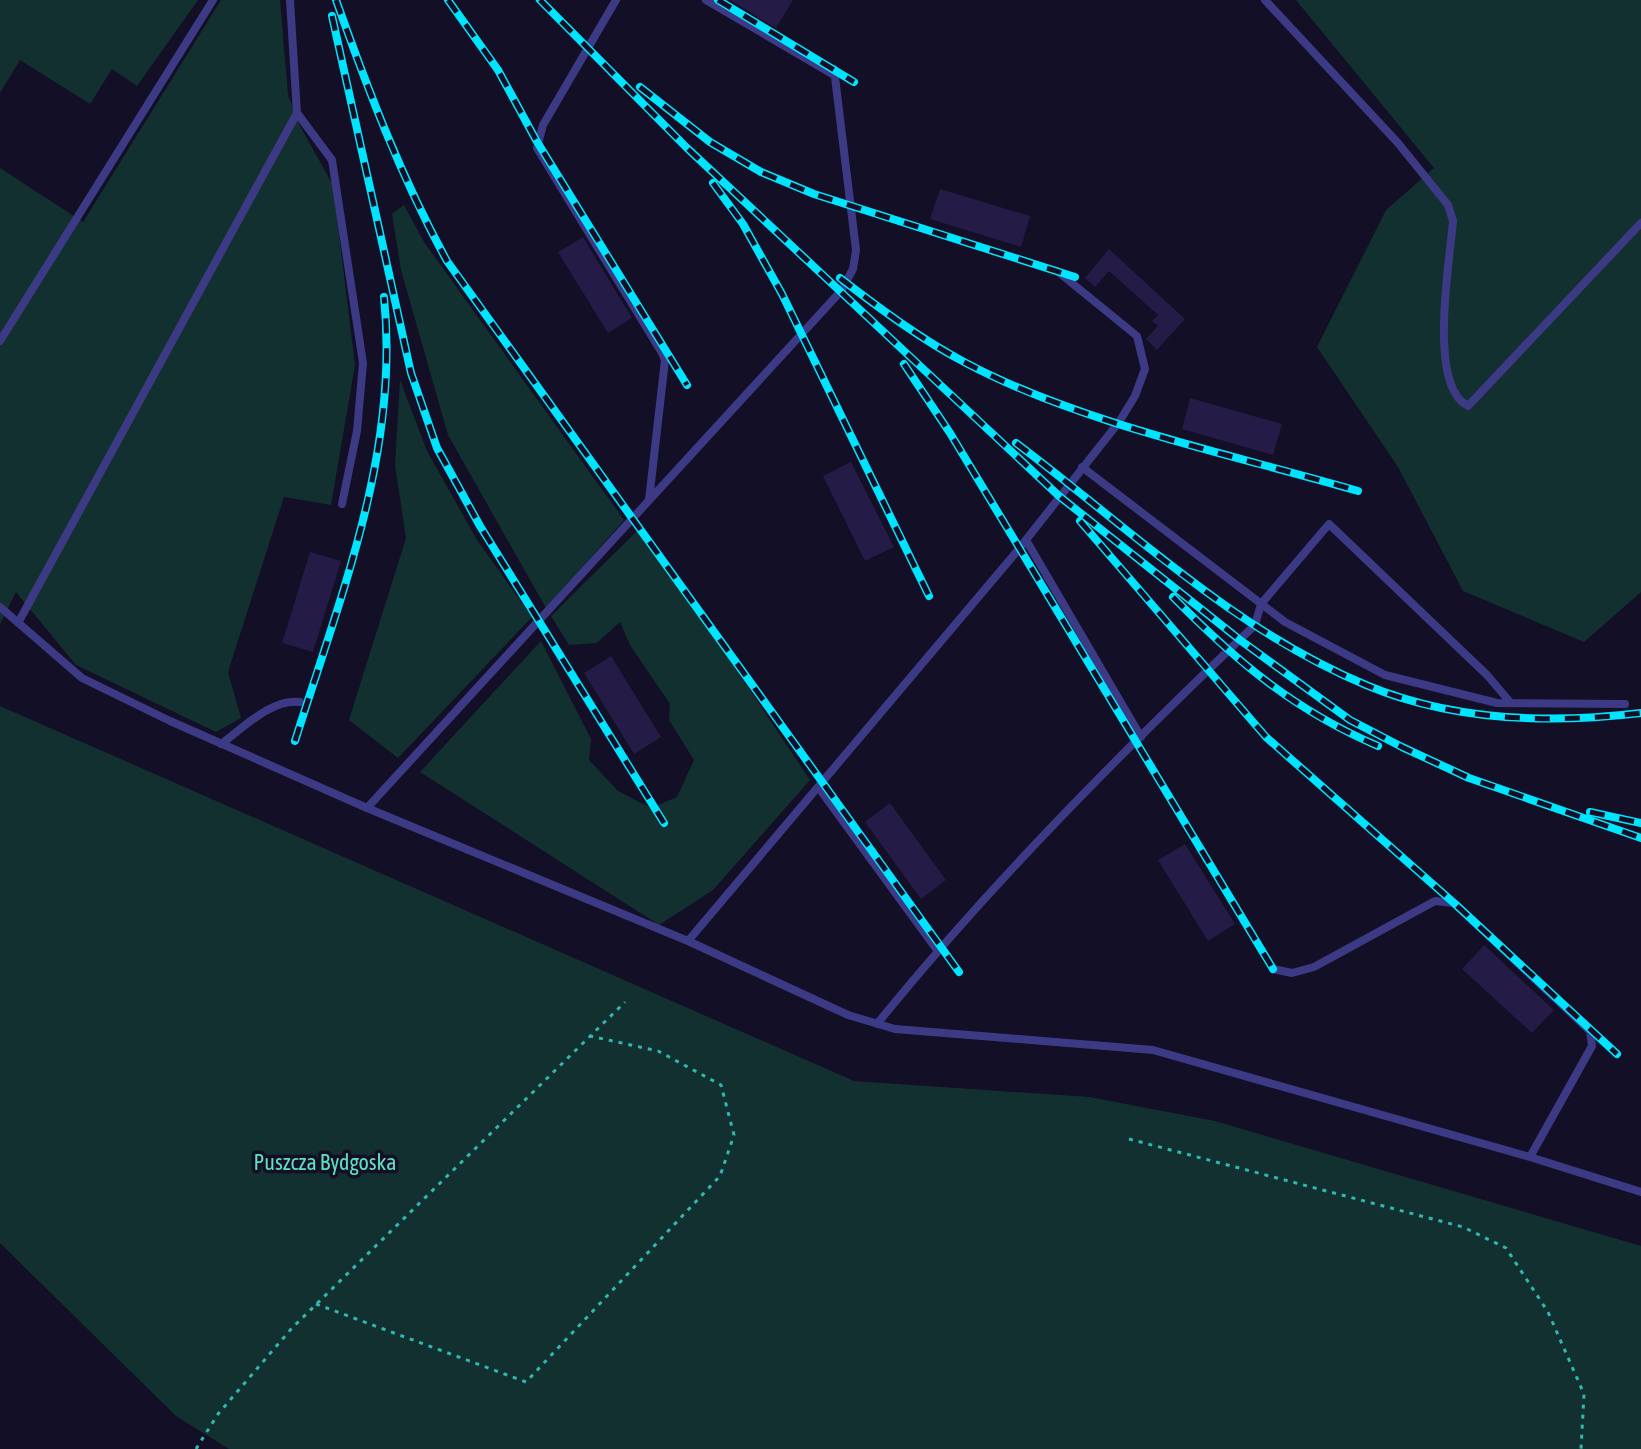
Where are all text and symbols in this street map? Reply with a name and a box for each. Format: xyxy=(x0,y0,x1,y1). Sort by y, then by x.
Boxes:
park label: Puszcza Bydgoska xyxy=(254,1149,396,1175)

